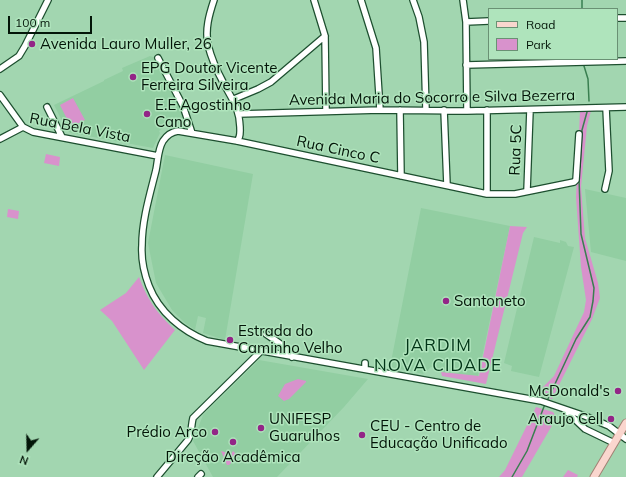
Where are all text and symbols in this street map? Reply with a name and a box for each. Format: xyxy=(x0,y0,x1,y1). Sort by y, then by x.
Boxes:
scale bar xyxy=(10,8,94,34)
legend xyxy=(488,8,618,60)
text: 100 m xyxy=(15,15,50,30)
text: Road xyxy=(526,17,555,32)
place label: Avenida Lauro Muller, 26 xyxy=(40,35,212,53)
text: Park xyxy=(526,37,551,52)
marker: Avenida Lauro Muller, 26 xyxy=(27,39,37,49)
place label: EPG Doutor Vicente Ferreira Silveira xyxy=(141,59,277,94)
marker: EPG Doutor Vicente Ferreira Silveira xyxy=(128,72,138,82)
street label: Avenida Maria do Socorro e Silva Bezerra xyxy=(289,87,575,109)
place label: E.E Agostinho Cano xyxy=(155,96,251,131)
street label: Rua Bela Vista xyxy=(28,109,132,147)
marker: E.E Agostinho Cano xyxy=(142,109,152,119)
street label: Rua 5C xyxy=(506,124,526,176)
street label: Rua Cinco C xyxy=(295,132,381,168)
place label: Santoneto xyxy=(454,292,526,310)
marker: Santoneto xyxy=(441,296,451,306)
place label: Estrada do Caminho Velho xyxy=(238,322,342,357)
marker: Estrada do Caminho Velho xyxy=(225,335,235,345)
district label: JARDIM NOVA CIDADE xyxy=(374,336,502,376)
place label: McDonald's xyxy=(529,382,610,400)
marker: McDonald's xyxy=(613,386,623,396)
place label: UNIFESP Guarulhos xyxy=(269,410,340,445)
place label: Araujo Cell xyxy=(528,410,603,428)
marker: Araujo Cell xyxy=(606,414,616,424)
place label: CEU - Centro de Educação Unificado xyxy=(370,417,508,452)
place label: Prédio Arco xyxy=(127,423,207,441)
marker: UNIFESP Guarulhos xyxy=(256,423,266,433)
marker: Prédio Arco xyxy=(210,427,220,437)
north arrow xyxy=(8,429,48,469)
marker: CEU - Centro de Educação Unificado xyxy=(357,430,367,440)
marker: Direção Acadêmica xyxy=(228,437,238,447)
place label: Direção Acadêmica xyxy=(166,448,300,466)
text: N xyxy=(18,452,30,468)

